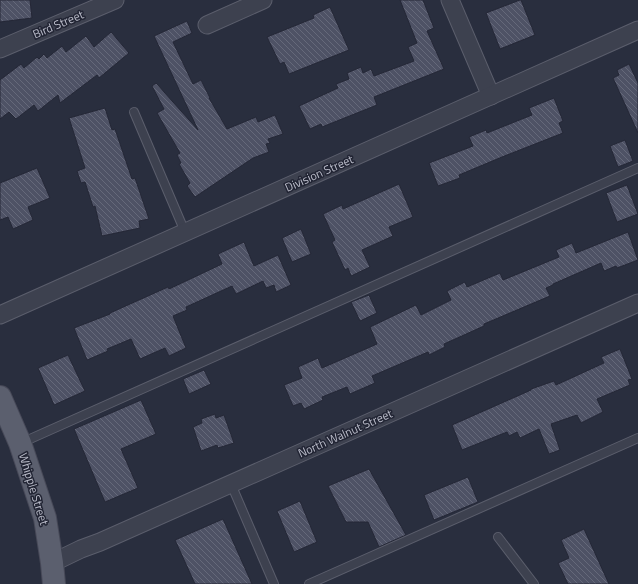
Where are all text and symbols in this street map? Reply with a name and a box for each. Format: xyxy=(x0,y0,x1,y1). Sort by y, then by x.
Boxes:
street label: Bird Street xyxy=(29,4,87,43)
street label: Division Street xyxy=(282,149,357,197)
street label: North Walnut Street xyxy=(295,403,396,462)
street label: Whipple Street xyxy=(14,450,54,528)

